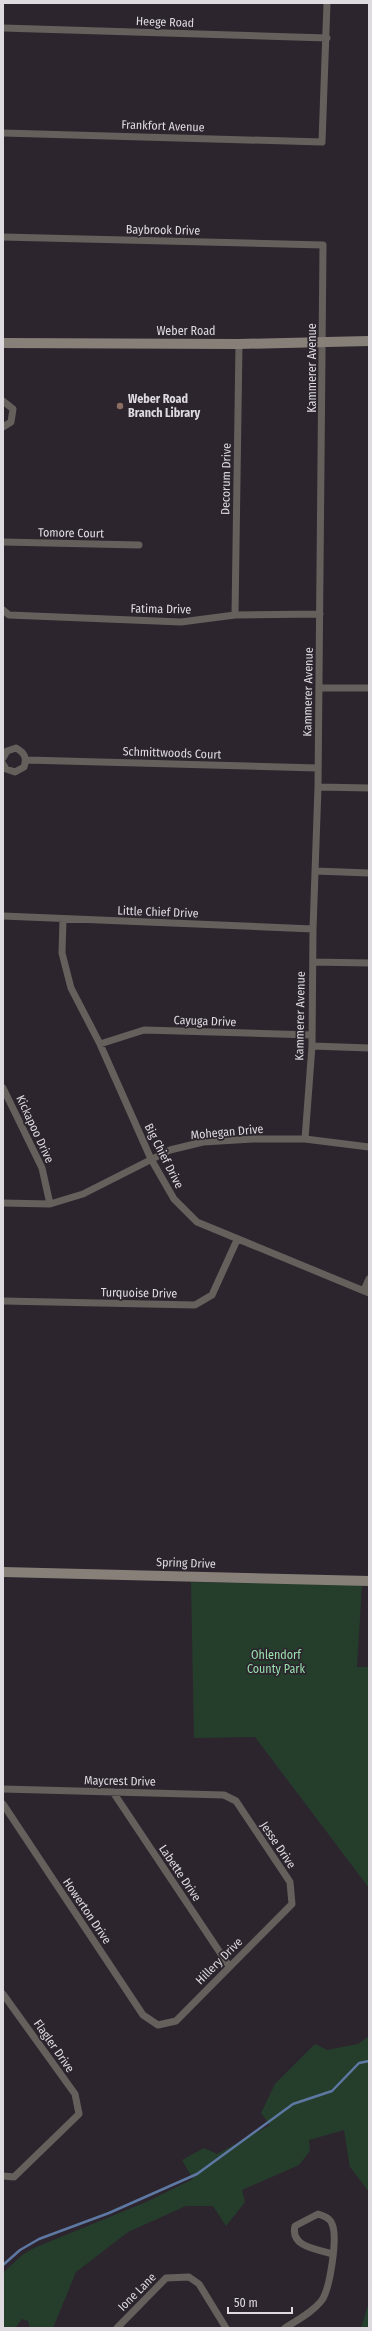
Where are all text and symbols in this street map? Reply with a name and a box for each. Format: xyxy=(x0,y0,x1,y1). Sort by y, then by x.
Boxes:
street label: Heege Road xyxy=(136,14,194,30)
street label: Frankfort Avenue xyxy=(121,118,205,134)
street label: Baybrook Drive xyxy=(126,222,200,238)
street label: Kammerer Avenue xyxy=(305,323,319,413)
street label: Weber Road xyxy=(157,324,216,338)
place label: Weber Road Branch Library xyxy=(128,392,201,420)
marker: Weber Road Branch Library xyxy=(115,401,125,411)
street label: Decorum Drive xyxy=(218,443,234,515)
street label: Tomore Court xyxy=(38,525,104,541)
street label: Fatima Drive xyxy=(131,601,192,617)
street label: Kammerer Avenue xyxy=(300,647,316,737)
street label: Schmittwoods Court xyxy=(122,744,222,762)
street label: Little Chief Drive xyxy=(117,904,199,920)
street label: Kammerer Avenue xyxy=(292,971,308,1061)
street label: Cayuga Drive xyxy=(173,1013,237,1029)
street label: Kickapoo Drive xyxy=(13,1093,57,1165)
street label: Big Chief Drive xyxy=(142,1121,186,1191)
street label: Mohegan Drive xyxy=(190,1122,264,1142)
street label: Turquoise Drive xyxy=(101,1285,177,1301)
street label: Spring Drive xyxy=(156,1555,216,1571)
park label: Ohlendorf County Park xyxy=(247,1648,305,1676)
street label: Maycrest Drive xyxy=(84,1773,156,1789)
street label: Jesse Drive xyxy=(257,1819,299,1871)
street label: Labette Drive xyxy=(156,1842,204,1904)
street label: Howerton Drive xyxy=(60,1876,114,1947)
street label: Hillery Drive xyxy=(193,1935,245,1987)
street label: Flagler Drive xyxy=(31,2017,77,2075)
street label: Ione Lane xyxy=(115,2270,159,2314)
scale bar xyxy=(228,2289,292,2315)
text: 50 m xyxy=(234,2296,258,2310)

